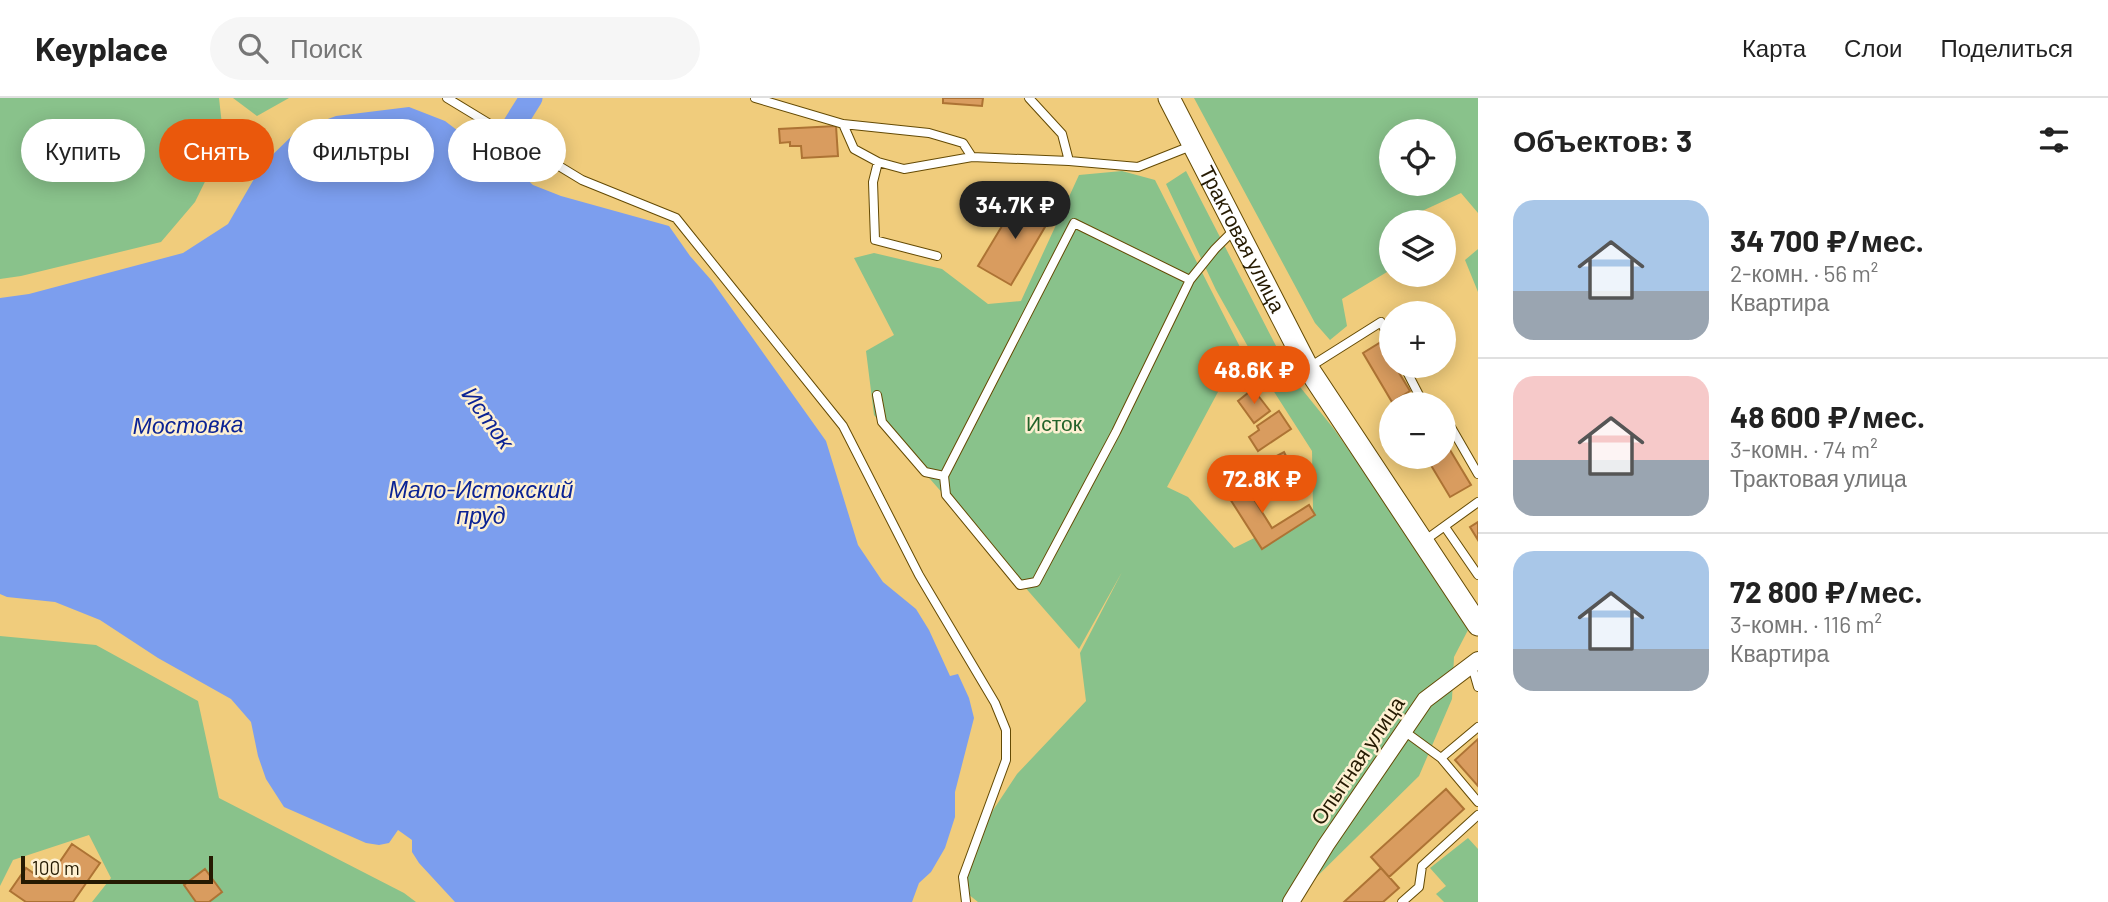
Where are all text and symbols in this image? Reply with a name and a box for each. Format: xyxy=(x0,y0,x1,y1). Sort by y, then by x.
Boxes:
search box xyxy=(210,17,700,80)
text: Keyplace xyxy=(35,28,168,68)
icon: search xyxy=(234,29,272,67)
text: Поиск xyxy=(290,32,362,63)
text: Карта xyxy=(1742,33,1806,62)
text: Слои xyxy=(1844,33,1902,62)
text: Поделиться xyxy=(1940,33,2073,62)
chip: Купить xyxy=(21,119,145,182)
chip: Снять xyxy=(159,119,274,182)
chip: Фильтры xyxy=(288,119,434,182)
chip: Новое xyxy=(448,119,566,182)
map controls xyxy=(1379,119,1456,469)
button: locate xyxy=(1379,119,1456,196)
icon: filters xyxy=(2035,121,2073,159)
text: Объектов: 3 xyxy=(1513,122,1692,158)
street label: Трактовая улица xyxy=(1195,161,1291,316)
pin: 34.7K ₽ xyxy=(950,181,1080,241)
text: 34.7K ₽ xyxy=(975,190,1055,218)
button: layers xyxy=(1379,210,1456,287)
text: 34 700 ₽/мес. xyxy=(1730,222,1924,258)
icon: home xyxy=(1569,228,1653,312)
text: 2-комн. · 56 m² xyxy=(1730,259,1878,287)
text: Квартира xyxy=(1730,288,1829,316)
button: + xyxy=(1379,301,1456,378)
pin: 48.6K ₽ xyxy=(1189,346,1319,406)
text: 48.6K ₽ xyxy=(1214,355,1294,383)
water label: Исток xyxy=(457,381,522,455)
button: − xyxy=(1379,392,1456,469)
text: 48 600 ₽/мес. xyxy=(1730,398,1925,434)
icon: home xyxy=(1569,404,1653,488)
water label: Мостовка xyxy=(132,409,244,439)
park label: Исток xyxy=(1026,410,1083,435)
text: 3-комн. · 74 m² xyxy=(1730,435,1878,463)
pin: 72.8K ₽ xyxy=(1197,456,1327,515)
text: 72.8K ₽ xyxy=(1223,464,1301,492)
text: Трактовая улица xyxy=(1730,464,1907,492)
water label: Мало-Истокский пруд xyxy=(389,475,574,529)
text: 72 800 ₽/мес. xyxy=(1730,573,1923,609)
icon: home xyxy=(1569,579,1653,663)
text: 3-комн. · 116 m² xyxy=(1730,610,1882,638)
text: Квартира xyxy=(1730,639,1829,667)
street label: Опытная улица xyxy=(1305,691,1409,829)
scale bar xyxy=(21,853,214,885)
text: 100 m xyxy=(32,856,80,879)

